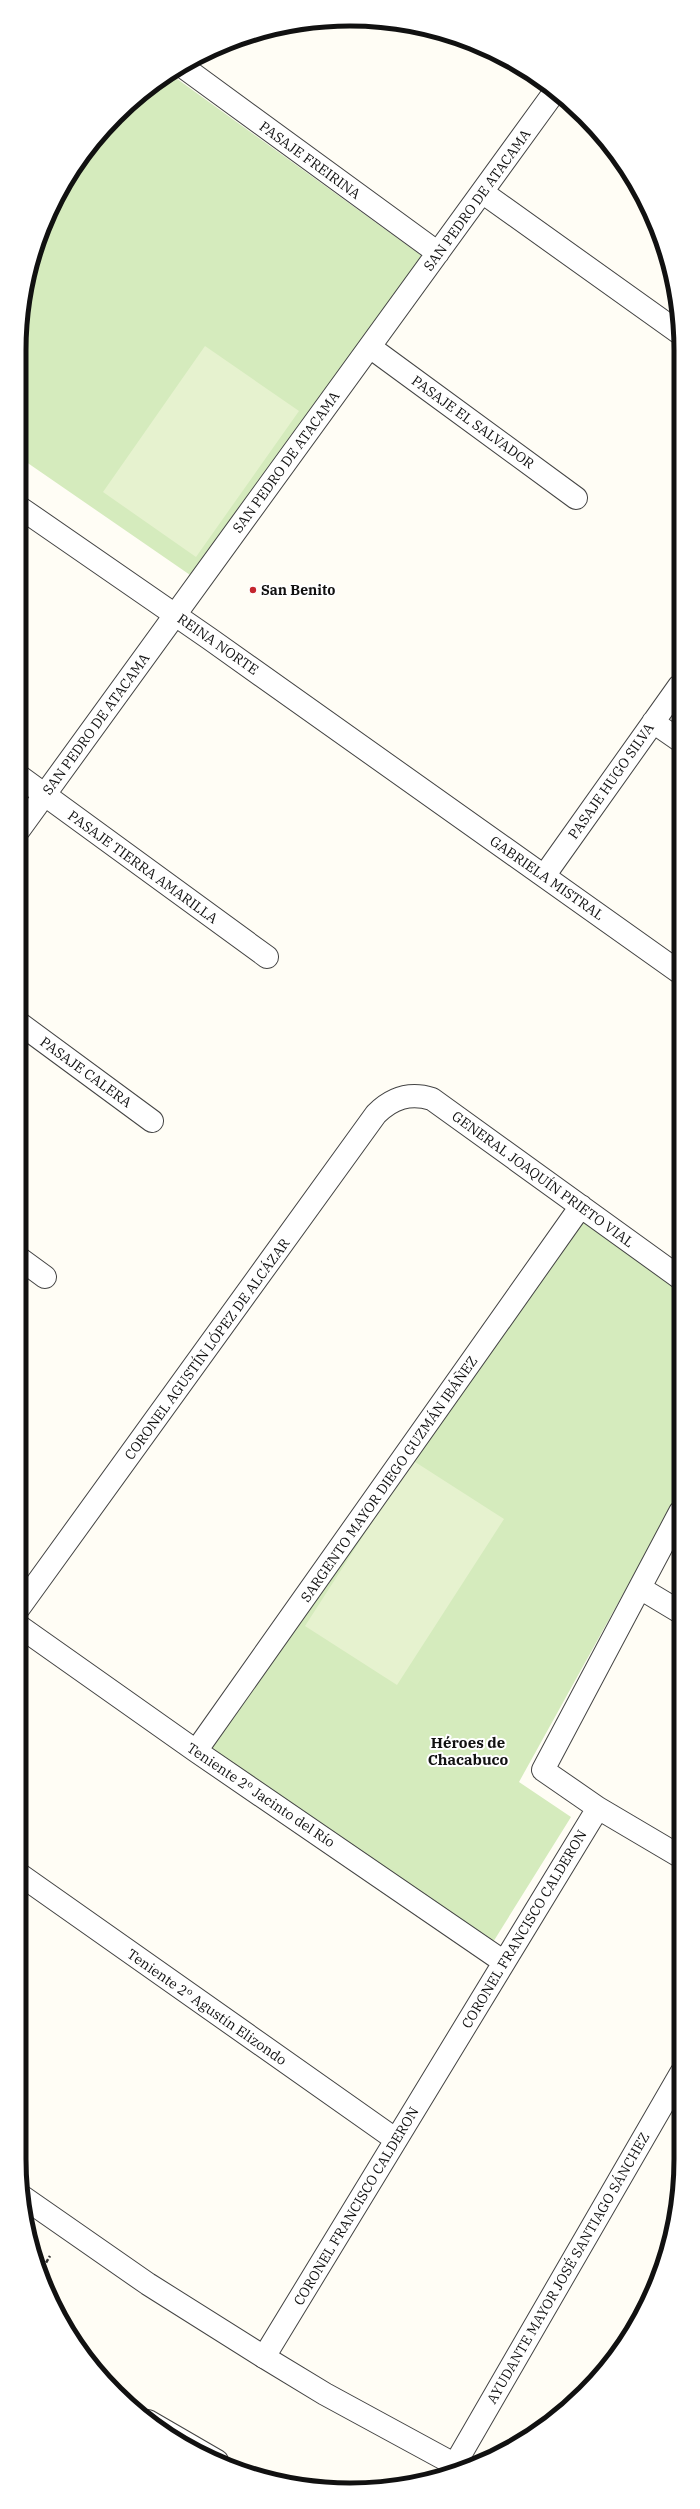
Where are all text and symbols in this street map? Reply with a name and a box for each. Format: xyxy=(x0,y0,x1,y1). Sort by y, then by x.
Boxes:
street label: PASAJE FREIRINA xyxy=(256,117,364,203)
street label: SAN PEDRO DE ATACAMA xyxy=(420,125,535,274)
street label: PASAJE EL SALVADOR xyxy=(408,371,538,473)
street label: SAN PEDRO DE ATACAMA xyxy=(229,387,344,536)
place label: San Benito xyxy=(261,581,335,599)
marker: San Benito xyxy=(248,585,258,595)
street label: REINA NORTE xyxy=(174,609,262,679)
street label: SAN PEDRO DE ATACAMA xyxy=(39,649,154,798)
street label: PASAJE HUGO SILVA xyxy=(564,719,658,843)
street label: PASAJE TIERRA AMARILLA xyxy=(64,807,222,928)
street label: GABRIELA MISTRAL xyxy=(486,832,608,924)
street label: PASAJE CALERA xyxy=(37,1033,136,1112)
street label: GENERAL JOAQUÍN PRIETO VIAL xyxy=(448,1106,638,1251)
street label: CORONEL AGUSTÍN LÓPEZ DE ALCÁZAR xyxy=(120,1234,294,1463)
street label: SARGENTO MAYOR DIEGO GUZMÁN IBÁÑEZ xyxy=(296,1352,481,1606)
district label: Héroes de Chacabuco xyxy=(428,1733,509,1769)
street label: Teniente 2º Jacinto del Río xyxy=(184,1739,339,1851)
street label: CORONEL FRANCISCO CALDERON xyxy=(457,1826,591,2032)
street label: Teniente 2º Agustín Elizondo xyxy=(124,1945,290,2069)
street label: CORONEL FRANCISCO CALDERON xyxy=(289,2103,423,2309)
street label: AYUDANTE MAYOR JOSÉ SANTIAGO SÁNCHEZ xyxy=(482,2128,653,2407)

